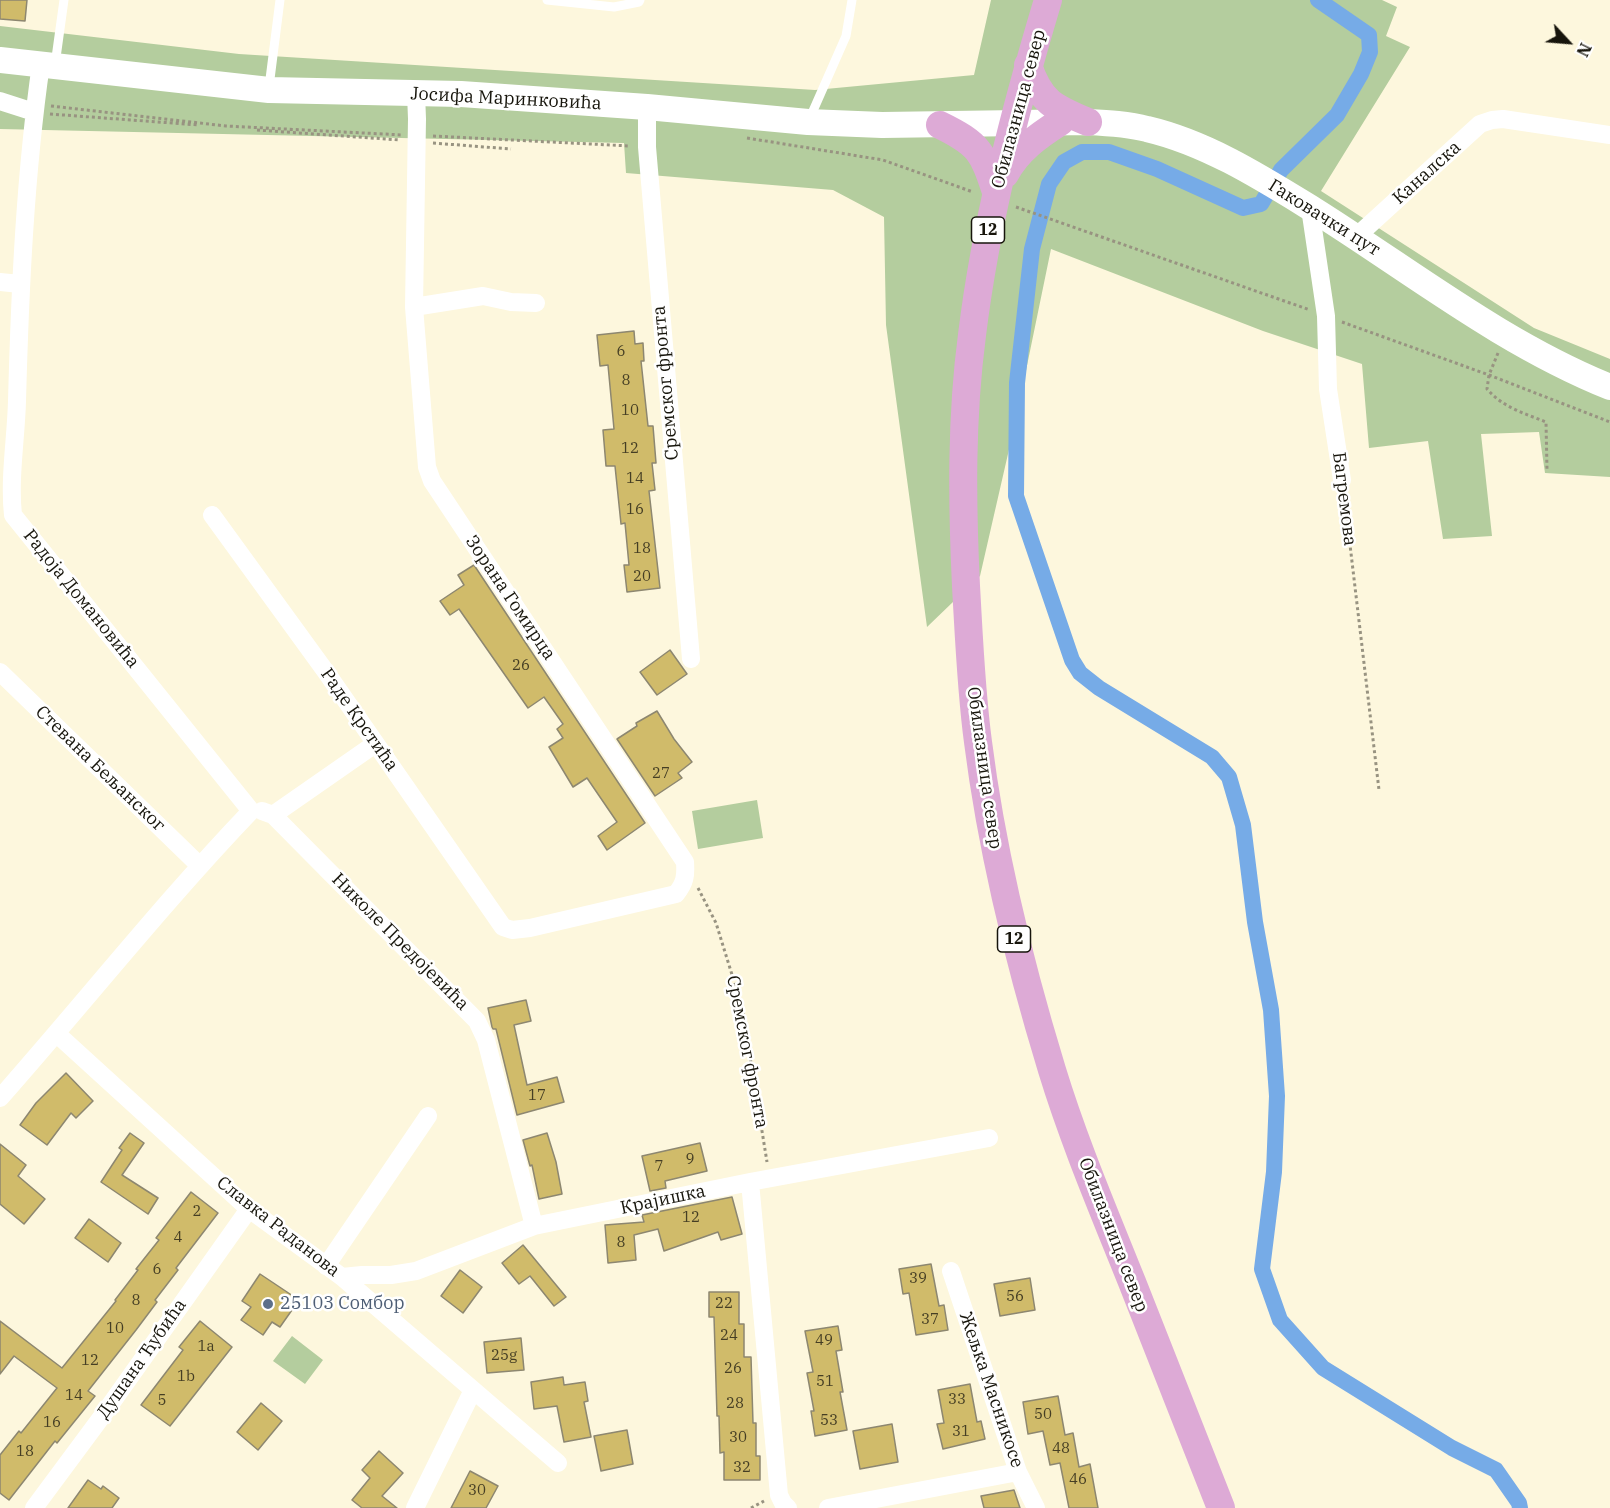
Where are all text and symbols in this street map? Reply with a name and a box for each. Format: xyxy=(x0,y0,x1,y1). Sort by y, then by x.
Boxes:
north arrow xyxy=(1538,12,1598,72)
street label: Обилазница север xyxy=(987,27,1051,191)
text: N xyxy=(1572,40,1596,60)
street label: Јосифа Маринковића xyxy=(410,83,602,115)
street label: Каналска xyxy=(1388,137,1466,209)
street label: Гаковачки пут xyxy=(1264,175,1384,261)
road number: 12 xyxy=(972,217,1004,243)
street label: Сремског фронта xyxy=(648,305,684,461)
house number: 6 xyxy=(617,343,625,361)
house number: 8 xyxy=(622,372,630,390)
house number: 10 xyxy=(621,402,639,420)
house number: 12 xyxy=(621,440,639,458)
street label: Багремова xyxy=(1328,451,1360,547)
house number: 14 xyxy=(626,470,644,488)
house number: 16 xyxy=(626,501,644,519)
street label: Радоја Домановића xyxy=(18,525,144,673)
street label: Зорана Гомирца xyxy=(460,532,560,664)
house number: 18 xyxy=(633,540,651,558)
house number: 20 xyxy=(633,568,651,586)
house number: 26 xyxy=(512,657,530,675)
street label: Раде Крстића xyxy=(316,664,402,776)
street label: Обилазница север xyxy=(962,685,1006,851)
street label: Стевана Бељанског xyxy=(31,702,169,836)
house number: 27 xyxy=(652,765,670,783)
street label: Николе Предојевића xyxy=(327,869,473,1015)
road number: 12 xyxy=(998,926,1030,952)
street label: Сремског фронта xyxy=(722,974,772,1130)
house number: 17 xyxy=(528,1087,546,1105)
house number: 9 xyxy=(686,1151,694,1169)
street label: Обилазница север xyxy=(1074,1155,1152,1315)
house number: 7 xyxy=(655,1158,663,1176)
street label: Славка Раданова xyxy=(212,1172,344,1282)
street label: Крајишка xyxy=(618,1180,708,1220)
house number: 2 xyxy=(193,1203,201,1221)
house number: 12 xyxy=(682,1209,700,1227)
house number: 4 xyxy=(174,1229,182,1247)
house number: 8 xyxy=(617,1234,625,1252)
house number: 6 xyxy=(153,1261,161,1279)
house number: 39 xyxy=(909,1270,927,1288)
house number: 56 xyxy=(1006,1288,1024,1306)
house number: 8 xyxy=(132,1292,140,1310)
place label: 25103 Сомбор xyxy=(280,1293,405,1315)
street label: Душана Ћубића xyxy=(93,1295,191,1423)
house number: 22 xyxy=(715,1295,733,1313)
marker: 25103 Сомбор xyxy=(261,1297,275,1311)
street label: Жељка Масникосе xyxy=(954,1309,1028,1471)
house number: 37 xyxy=(921,1311,939,1329)
house number: 10 xyxy=(106,1320,124,1338)
house number: 24 xyxy=(720,1327,738,1345)
house number: 49 xyxy=(815,1332,833,1350)
house number: 1a xyxy=(197,1338,215,1356)
house number: 25g xyxy=(491,1347,517,1365)
house number: 12 xyxy=(81,1352,99,1370)
house number: 26 xyxy=(724,1360,742,1378)
house number: 1b xyxy=(177,1368,195,1386)
house number: 51 xyxy=(816,1373,834,1391)
house number: 14 xyxy=(65,1387,83,1405)
house number: 33 xyxy=(948,1391,966,1409)
house number: 5 xyxy=(158,1392,166,1410)
house number: 28 xyxy=(726,1395,744,1413)
house number: 50 xyxy=(1034,1406,1052,1424)
house number: 53 xyxy=(820,1412,838,1430)
house number: 16 xyxy=(43,1414,61,1432)
house number: 31 xyxy=(952,1423,970,1441)
house number: 30 xyxy=(729,1429,747,1447)
house number: 48 xyxy=(1052,1440,1070,1458)
house number: 18 xyxy=(16,1443,34,1461)
house number: 32 xyxy=(733,1459,751,1477)
house number: 46 xyxy=(1069,1471,1087,1489)
house number: 30 xyxy=(468,1482,486,1500)

